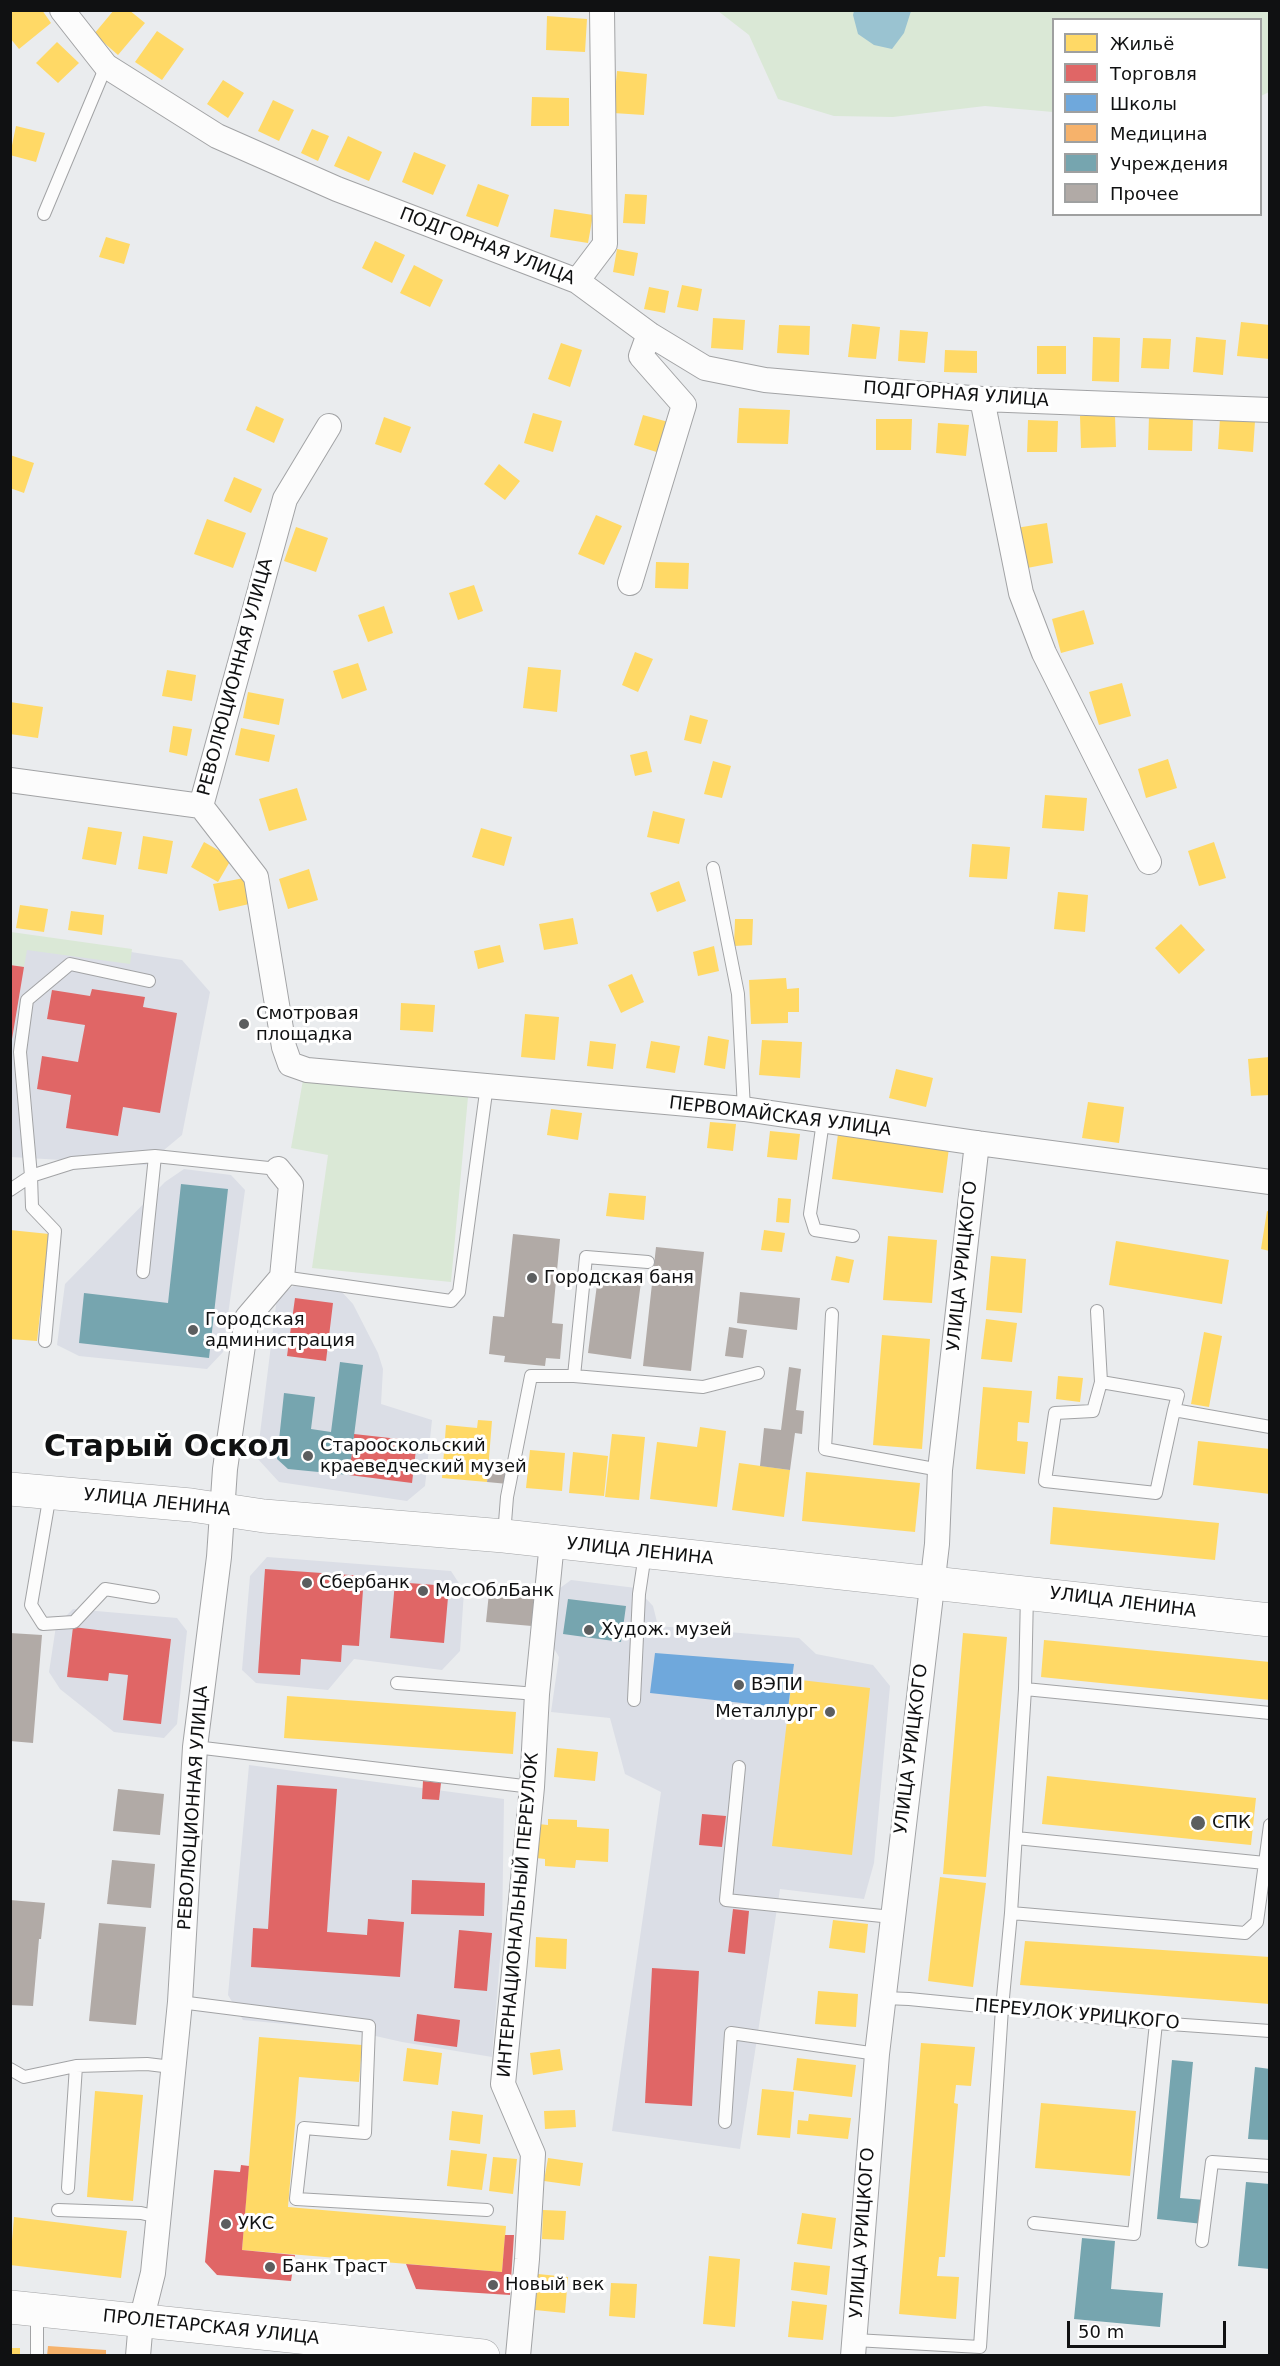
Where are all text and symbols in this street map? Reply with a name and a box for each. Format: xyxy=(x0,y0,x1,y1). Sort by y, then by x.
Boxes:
legend xyxy=(1052,18,1262,216)
text: Жильё xyxy=(1110,33,1174,54)
text: Торговля xyxy=(1110,63,1197,84)
text: Школы xyxy=(1110,93,1177,114)
text: Медицина xyxy=(1110,123,1208,144)
text: Учреждения xyxy=(1110,153,1228,174)
text: Прочее xyxy=(1110,183,1179,204)
street label: ПОДГОРНАЯ УЛИЦА xyxy=(396,204,578,290)
street label: ПОДГОРНАЯ УЛИЦА xyxy=(862,378,1050,412)
street label: РЕВОЛЮЦИОННАЯ УЛИЦА xyxy=(194,556,278,798)
place label: Смотровая площадка xyxy=(256,1003,359,1046)
marker: Смотровая площадка xyxy=(237,1017,251,1031)
street label: ПЕРВОМАЙСКАЯ УЛИЦА xyxy=(668,1093,892,1141)
street label: УЛИЦА УРИЦКОГО xyxy=(943,1180,983,1352)
place label: Городская баня xyxy=(544,1267,694,1289)
marker: Городская баня xyxy=(525,1271,539,1285)
place label: Городская администрация xyxy=(205,1309,355,1352)
marker: Городская администрация xyxy=(186,1323,200,1337)
district label: Старый Оскол xyxy=(44,1430,290,1466)
place label: Старооскольский краеведческий музей xyxy=(320,1435,527,1478)
marker: Старооскольский краеведческий музей xyxy=(301,1449,315,1463)
street label: УЛИЦА ЛЕНИНА xyxy=(82,1485,232,1521)
street label: УЛИЦА ЛЕНИНА xyxy=(565,1534,715,1570)
place label: Сбербанк xyxy=(319,1572,410,1594)
marker: Сбербанк xyxy=(300,1576,314,1590)
place label: МосОблБанк xyxy=(435,1580,554,1602)
street label: УЛИЦА ЛЕНИНА xyxy=(1048,1583,1198,1623)
marker: МосОблБанк xyxy=(416,1584,430,1598)
place label: Худож. музей xyxy=(601,1619,732,1641)
marker: Худож. музей xyxy=(582,1623,596,1637)
street label: УЛИЦА УРИЦКОГО xyxy=(891,1663,933,1835)
place label: ВЭПИ xyxy=(751,1674,803,1696)
marker: ВЭПИ xyxy=(732,1678,746,1692)
street label: РЕВОЛЮЦИОННАЯ УЛИЦА xyxy=(175,1685,213,1931)
place label: Металлург xyxy=(715,1701,818,1723)
marker: Металлург xyxy=(823,1705,837,1719)
street label: ИНТЕРНАЦИОНАЛЬНЫЙ ПЕРЕУЛОК xyxy=(494,1751,544,2079)
place label: СПК xyxy=(1212,1812,1251,1834)
marker: СПК xyxy=(1189,1814,1207,1832)
street label: ПЕРЕУЛОК УРИЦКОГО xyxy=(974,1995,1180,2035)
street label: УЛИЦА УРИЦКОГО xyxy=(846,2147,880,2319)
place label: УКС xyxy=(238,2213,274,2235)
marker: УКС xyxy=(219,2217,233,2231)
place label: Банк Траст xyxy=(282,2256,388,2278)
marker: Банк Траст xyxy=(263,2260,277,2274)
place label: Новый век xyxy=(505,2274,604,2296)
marker: Новый век xyxy=(486,2278,500,2292)
street label: ПРОЛЕТАРСКАЯ УЛИЦА xyxy=(102,2306,320,2350)
scale bar xyxy=(1070,2309,1229,2347)
text: 50 m xyxy=(1078,2321,1124,2342)

